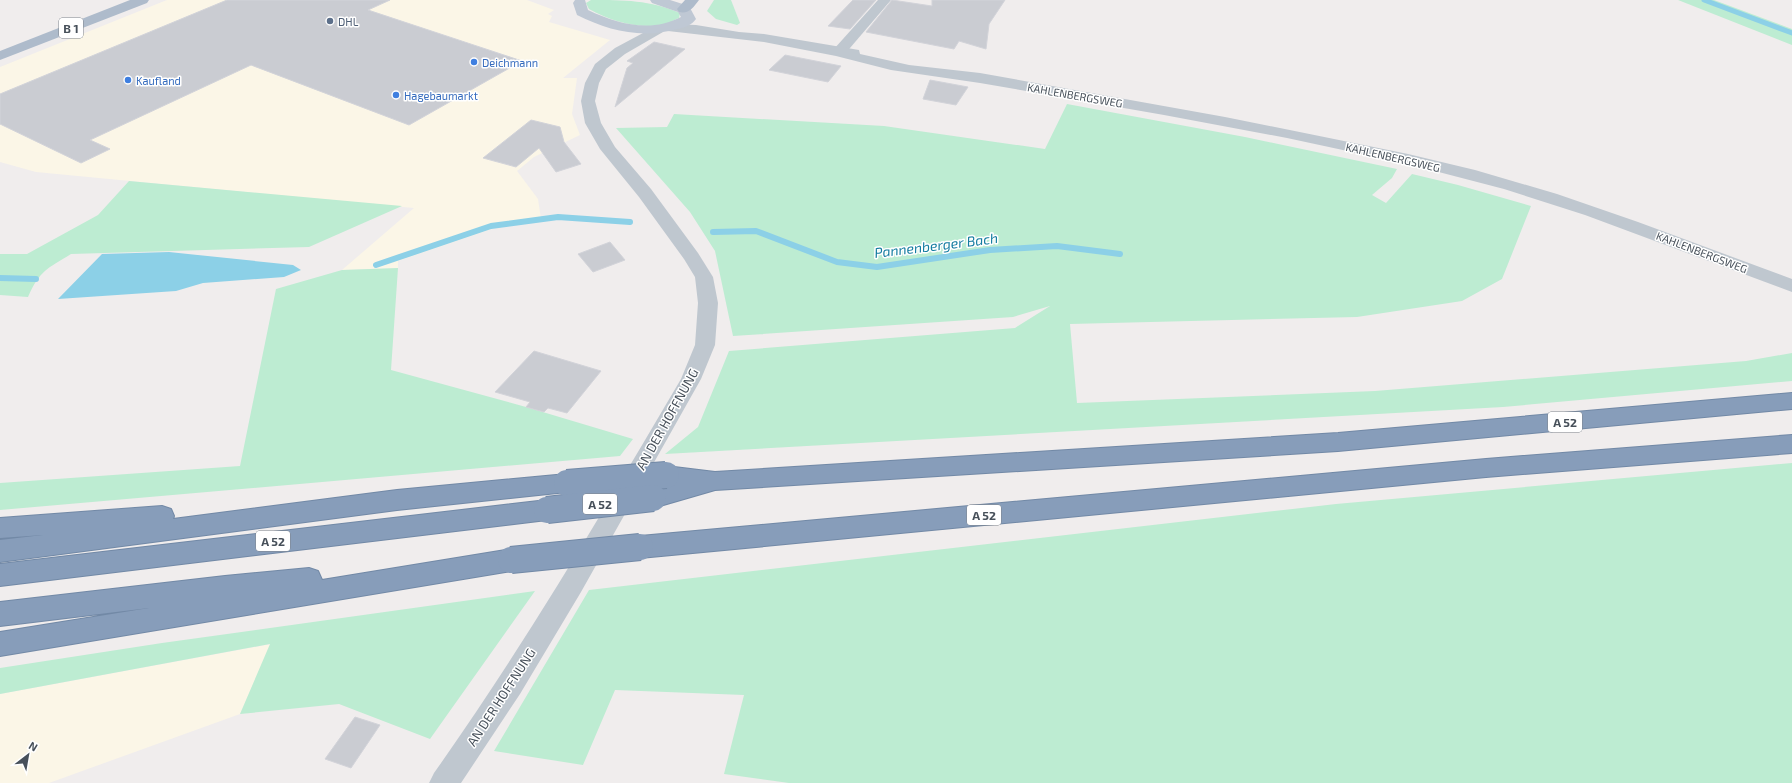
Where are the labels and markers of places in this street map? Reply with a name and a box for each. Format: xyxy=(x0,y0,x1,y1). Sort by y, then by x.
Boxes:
place label: DHL xyxy=(338,15,359,28)
marker: DHL xyxy=(325,16,335,26)
place label: Deichmann xyxy=(482,56,538,69)
marker: Deichmann xyxy=(469,57,479,67)
place label: Kaufland xyxy=(136,74,181,87)
marker: Kaufland xyxy=(123,75,133,85)
place label: Hagebaumarkt xyxy=(404,89,478,102)
marker: Hagebaumarkt xyxy=(391,90,401,100)

